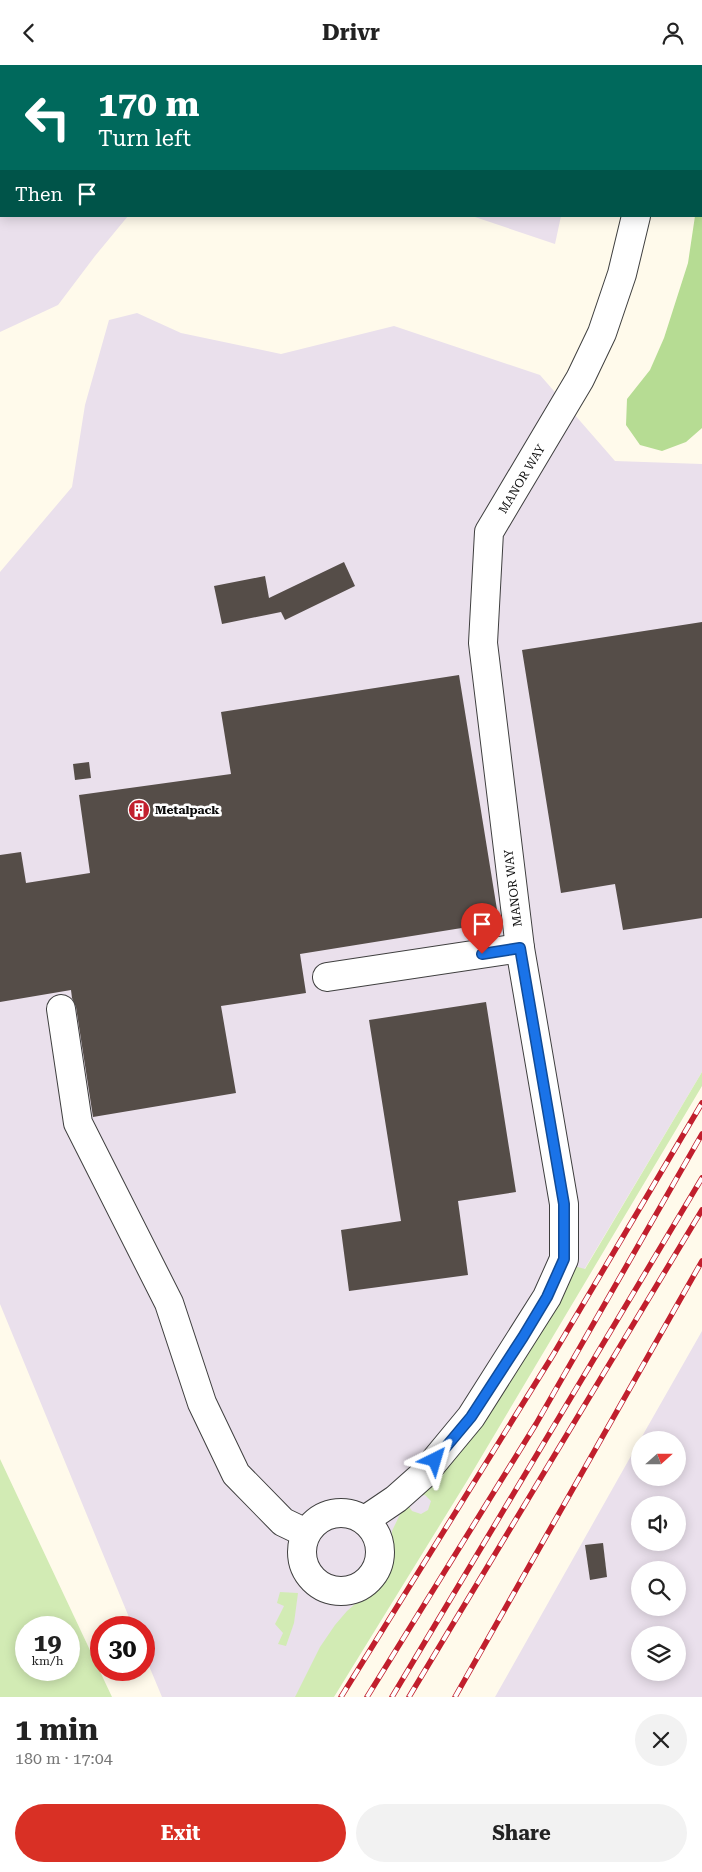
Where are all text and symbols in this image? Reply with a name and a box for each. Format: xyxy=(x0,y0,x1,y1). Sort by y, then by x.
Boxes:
icon: back xyxy=(15,19,43,47)
icon: person xyxy=(659,19,687,47)
text: Drivr xyxy=(322,20,380,45)
text: 170 m xyxy=(98,84,199,125)
icon: left xyxy=(15,85,80,150)
text: Turn left xyxy=(98,126,191,151)
icon: arrive xyxy=(73,180,101,208)
text: Then xyxy=(15,183,63,206)
street label: MANOR WAY xyxy=(496,441,548,516)
building icon: Metalpack xyxy=(127,798,151,822)
place label: Metalpack xyxy=(155,803,220,817)
street label: MANOR WAY xyxy=(501,848,525,928)
pin xyxy=(461,903,503,954)
icon: arrive xyxy=(468,910,496,938)
north arrow xyxy=(631,1431,686,1486)
map controls xyxy=(631,1431,686,1681)
position arrow xyxy=(408,1433,460,1485)
button: sound xyxy=(631,1496,686,1551)
button: search xyxy=(631,1561,686,1616)
speed limit sign: 30 xyxy=(90,1616,155,1681)
button: layers xyxy=(631,1626,686,1681)
text: 19 xyxy=(33,1628,62,1657)
text: km/h xyxy=(31,1654,64,1668)
text: 1 min xyxy=(15,1712,98,1747)
button: close xyxy=(635,1714,687,1766)
text: 180 m · 17:04 xyxy=(15,1749,113,1768)
button: Exit xyxy=(15,1804,346,1862)
button: Share xyxy=(356,1804,687,1862)

